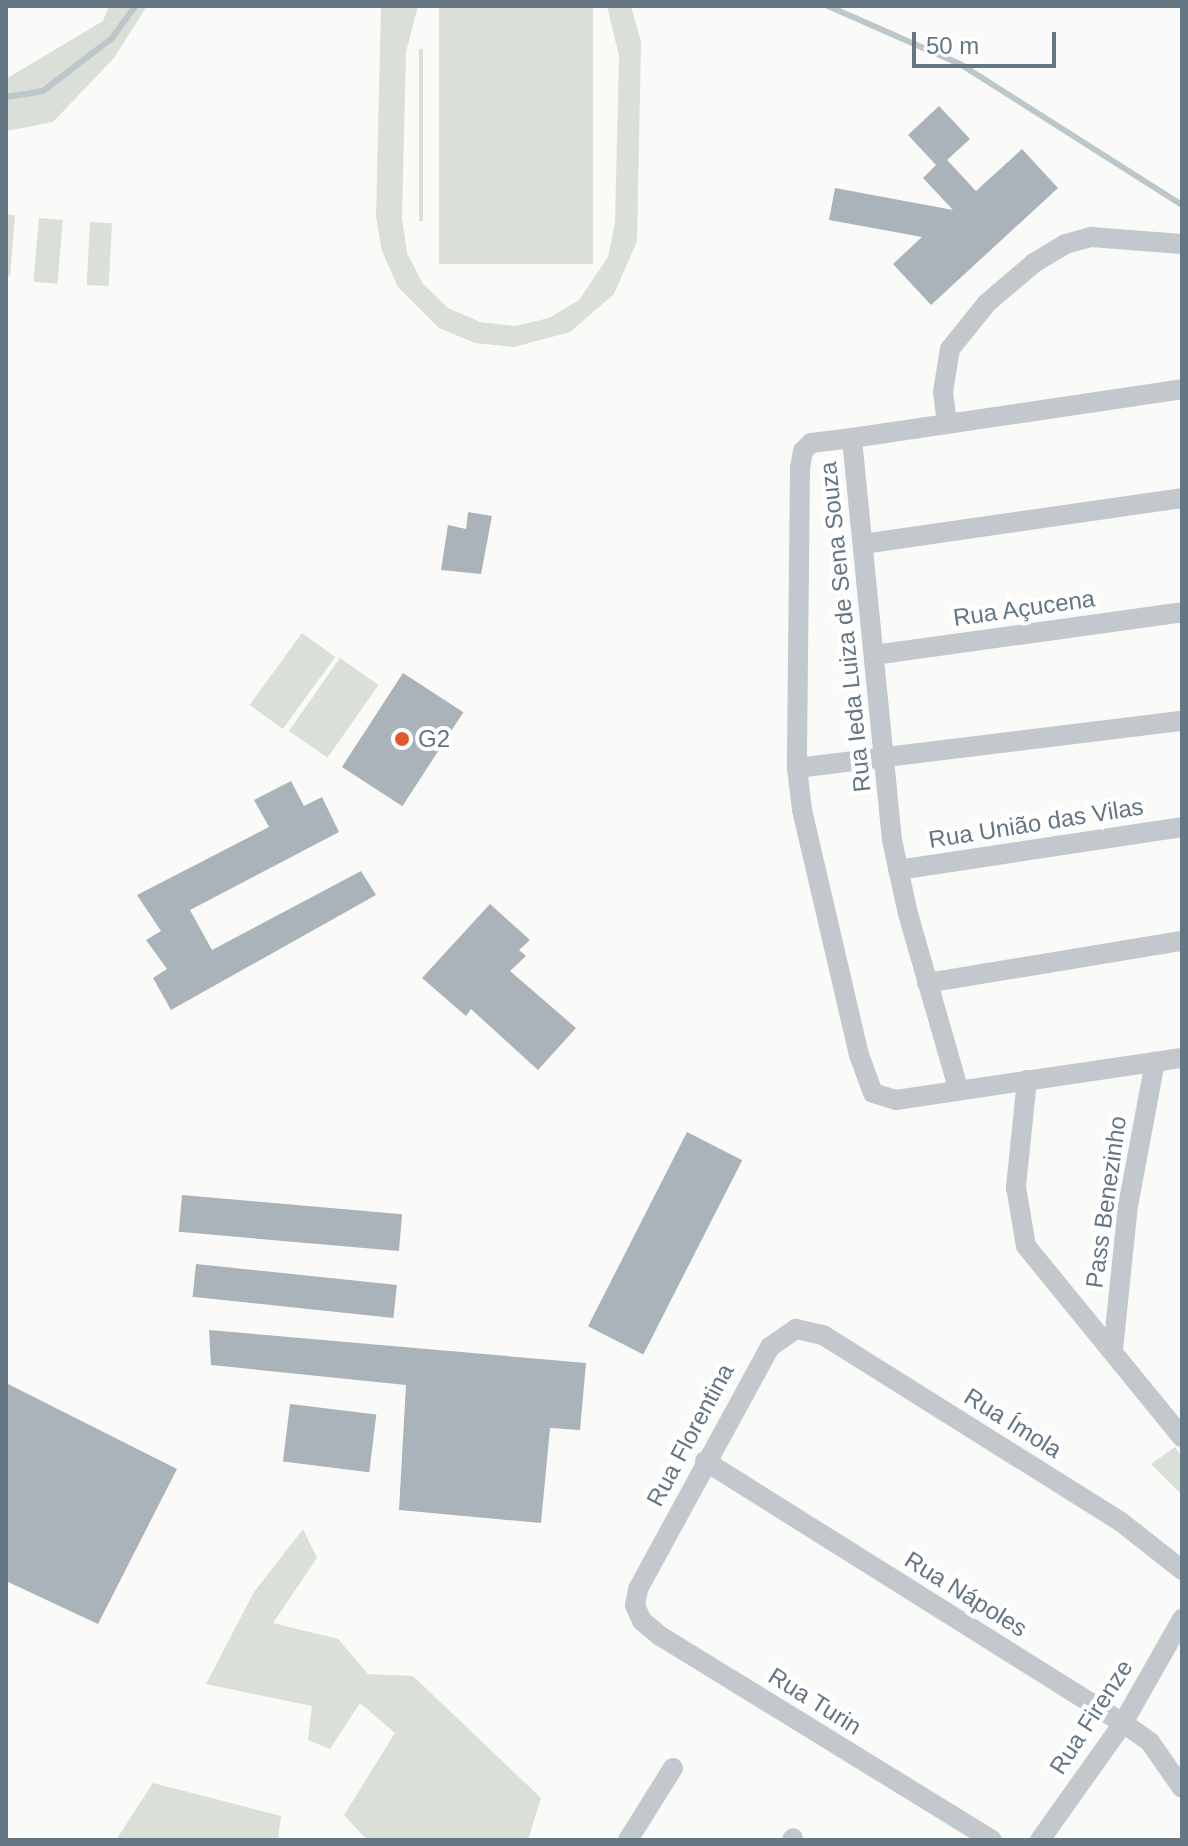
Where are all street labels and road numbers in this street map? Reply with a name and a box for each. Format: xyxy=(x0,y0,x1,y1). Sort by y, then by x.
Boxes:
street label: Rua Ieda Luiza de Sena Souza xyxy=(813,460,877,794)
street label: Rua Açucena xyxy=(951,584,1097,632)
street label: Rua União das Vilas xyxy=(927,792,1145,854)
street label: Pass Benezinho xyxy=(1080,1114,1132,1290)
street label: Rua Florentina xyxy=(640,1359,740,1511)
street label: Rua Ímola xyxy=(959,1382,1067,1464)
street label: Rua Nápoles xyxy=(900,1545,1032,1643)
street label: Rua Firenze xyxy=(1043,1654,1139,1780)
street label: Rua Turin xyxy=(763,1661,867,1741)

